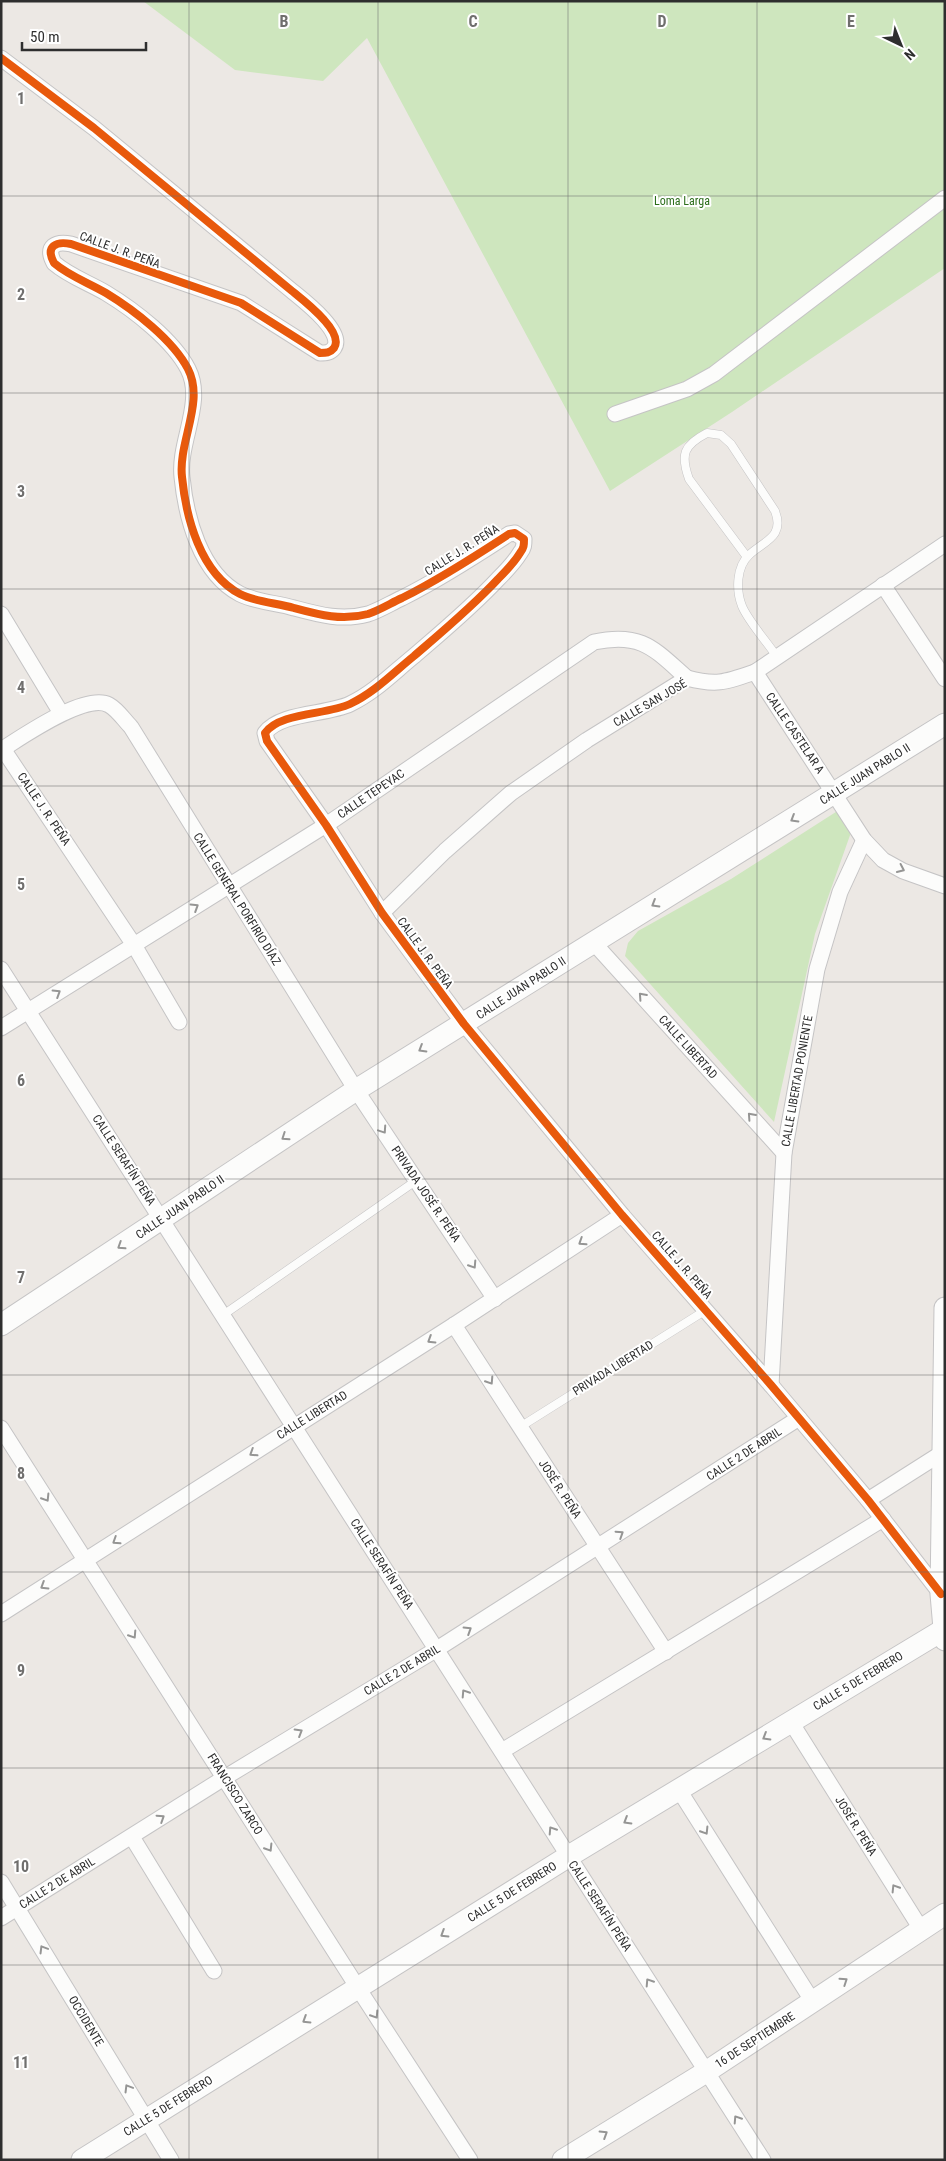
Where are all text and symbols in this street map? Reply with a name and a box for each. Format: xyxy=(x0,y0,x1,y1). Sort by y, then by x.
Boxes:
text: B xyxy=(280,12,289,31)
text: C xyxy=(468,12,478,31)
text: D xyxy=(657,12,667,31)
text: E xyxy=(847,12,855,31)
scale bar xyxy=(22,20,146,52)
north arrow xyxy=(876,20,926,70)
text: 50 m xyxy=(30,28,60,46)
text: N xyxy=(901,46,918,63)
text: 1 xyxy=(17,89,25,108)
park label: Loma Larga xyxy=(654,194,710,208)
street label: CALLE J. R. PEÑA xyxy=(78,227,163,271)
text: 2 xyxy=(17,285,25,304)
text: 3 xyxy=(17,482,25,501)
street label: CALLE J. R. PEÑA xyxy=(421,520,502,578)
street label: CALLE SAN JOSÉ xyxy=(610,675,689,730)
text: 4 xyxy=(17,678,25,697)
street label: CALLE CASTELAR A xyxy=(763,690,827,776)
street label: CALLE JUAN PABLO II xyxy=(817,741,913,807)
street label: CALLE TEPEYAC xyxy=(335,766,407,822)
street label: CALLE J. R. PEÑA xyxy=(14,769,75,848)
one-way arrow xyxy=(790,813,799,822)
street label: CALLE GENERAL PORFIRIO DÍAZ xyxy=(190,830,284,968)
one-way arrow xyxy=(896,863,905,873)
text: 5 xyxy=(17,875,25,894)
one-way arrow xyxy=(651,897,660,907)
one-way arrow xyxy=(190,903,199,913)
street label: CALLE J. R. PEÑA xyxy=(394,913,457,992)
street label: CALLE JUAN PABLO II xyxy=(474,954,568,1022)
one-way arrow xyxy=(52,989,61,999)
one-way arrow xyxy=(639,993,648,1002)
street label: CALLE LIBERTAD xyxy=(656,1012,720,1082)
street label: CALLE LIBERTAD PONIENTE xyxy=(779,1014,815,1148)
one-way arrow xyxy=(419,1043,428,1053)
text: 6 xyxy=(17,1071,25,1090)
street label: CALLE SERAFÍN PEÑA xyxy=(89,1111,160,1208)
one-way arrow xyxy=(748,1113,757,1122)
one-way arrow xyxy=(377,1124,386,1134)
one-way arrow xyxy=(281,1131,291,1140)
street label: PRIVADA JOSÉ R. PEÑA xyxy=(389,1142,465,1245)
street label: CALLE JUAN PABLO II xyxy=(133,1172,227,1242)
street label: CALLE J. R. PEÑA xyxy=(649,1227,717,1302)
one-way arrow xyxy=(578,1236,587,1245)
one-way arrow xyxy=(117,1240,127,1249)
one-way arrow xyxy=(467,1260,476,1269)
text: 7 xyxy=(17,1268,25,1287)
one-way arrow xyxy=(427,1334,436,1343)
street label: PRIVADA LIBERTAD xyxy=(570,1338,656,1398)
one-way arrow xyxy=(484,1375,493,1385)
street label: CALLE LIBERTAD xyxy=(274,1388,350,1442)
street label: CALLE 2 DE ABRIL xyxy=(704,1424,784,1483)
one-way arrow xyxy=(250,1447,259,1456)
street label: JOSÉ R. PEÑA xyxy=(536,1456,586,1521)
text: 8 xyxy=(17,1464,25,1483)
one-way arrow xyxy=(40,1493,49,1502)
street label: CALLE SERAFÍN PEÑA xyxy=(347,1515,418,1612)
one-way arrow xyxy=(615,1530,624,1540)
one-way arrow xyxy=(113,1534,122,1544)
one-way arrow xyxy=(41,1580,50,1590)
one-way arrow xyxy=(463,1626,472,1636)
one-way arrow xyxy=(127,1630,137,1639)
street label: CALLE 2 DE ABRIL xyxy=(361,1642,443,1698)
street label: CALLE 5 DE FEBRERO xyxy=(811,1649,905,1713)
text: 9 xyxy=(17,1661,25,1680)
one-way arrow xyxy=(461,1690,471,1699)
one-way arrow xyxy=(294,1729,303,1739)
one-way arrow xyxy=(763,1730,772,1740)
street label: FRANCISCO ZARCO xyxy=(204,1751,266,1837)
street label: JOSÉ R. PEÑA xyxy=(832,1793,882,1858)
one-way arrow xyxy=(624,1814,633,1824)
one-way arrow xyxy=(155,1815,165,1824)
one-way arrow xyxy=(698,1826,708,1835)
one-way arrow xyxy=(549,1827,558,1836)
one-way arrow xyxy=(263,1843,272,1852)
street label: CALLE 2 DE ABRIL xyxy=(17,1854,98,1912)
text: 10 xyxy=(13,1857,29,1876)
street label: CALLE SERAFÍN PEÑA xyxy=(565,1857,636,1954)
street label: CALLE 5 DE FEBRERO xyxy=(465,1859,559,1925)
one-way arrow xyxy=(892,1884,901,1893)
one-way arrow xyxy=(441,1928,450,1937)
one-way arrow xyxy=(40,1946,50,1955)
one-way arrow xyxy=(646,1978,655,1987)
one-way arrow xyxy=(839,1978,848,1987)
street label: OCCIDENTE xyxy=(66,1993,106,2049)
one-way arrow xyxy=(369,2009,379,2018)
street label: 16 DE SEPTIEMBRE xyxy=(713,2009,797,2071)
one-way arrow xyxy=(303,2014,312,2023)
text: 11 xyxy=(13,2053,29,2072)
street label: CALLE 5 DE FEBRERO xyxy=(121,2073,215,2139)
one-way arrow xyxy=(124,2085,134,2094)
one-way arrow xyxy=(733,2115,743,2124)
one-way arrow xyxy=(599,2131,608,2141)

